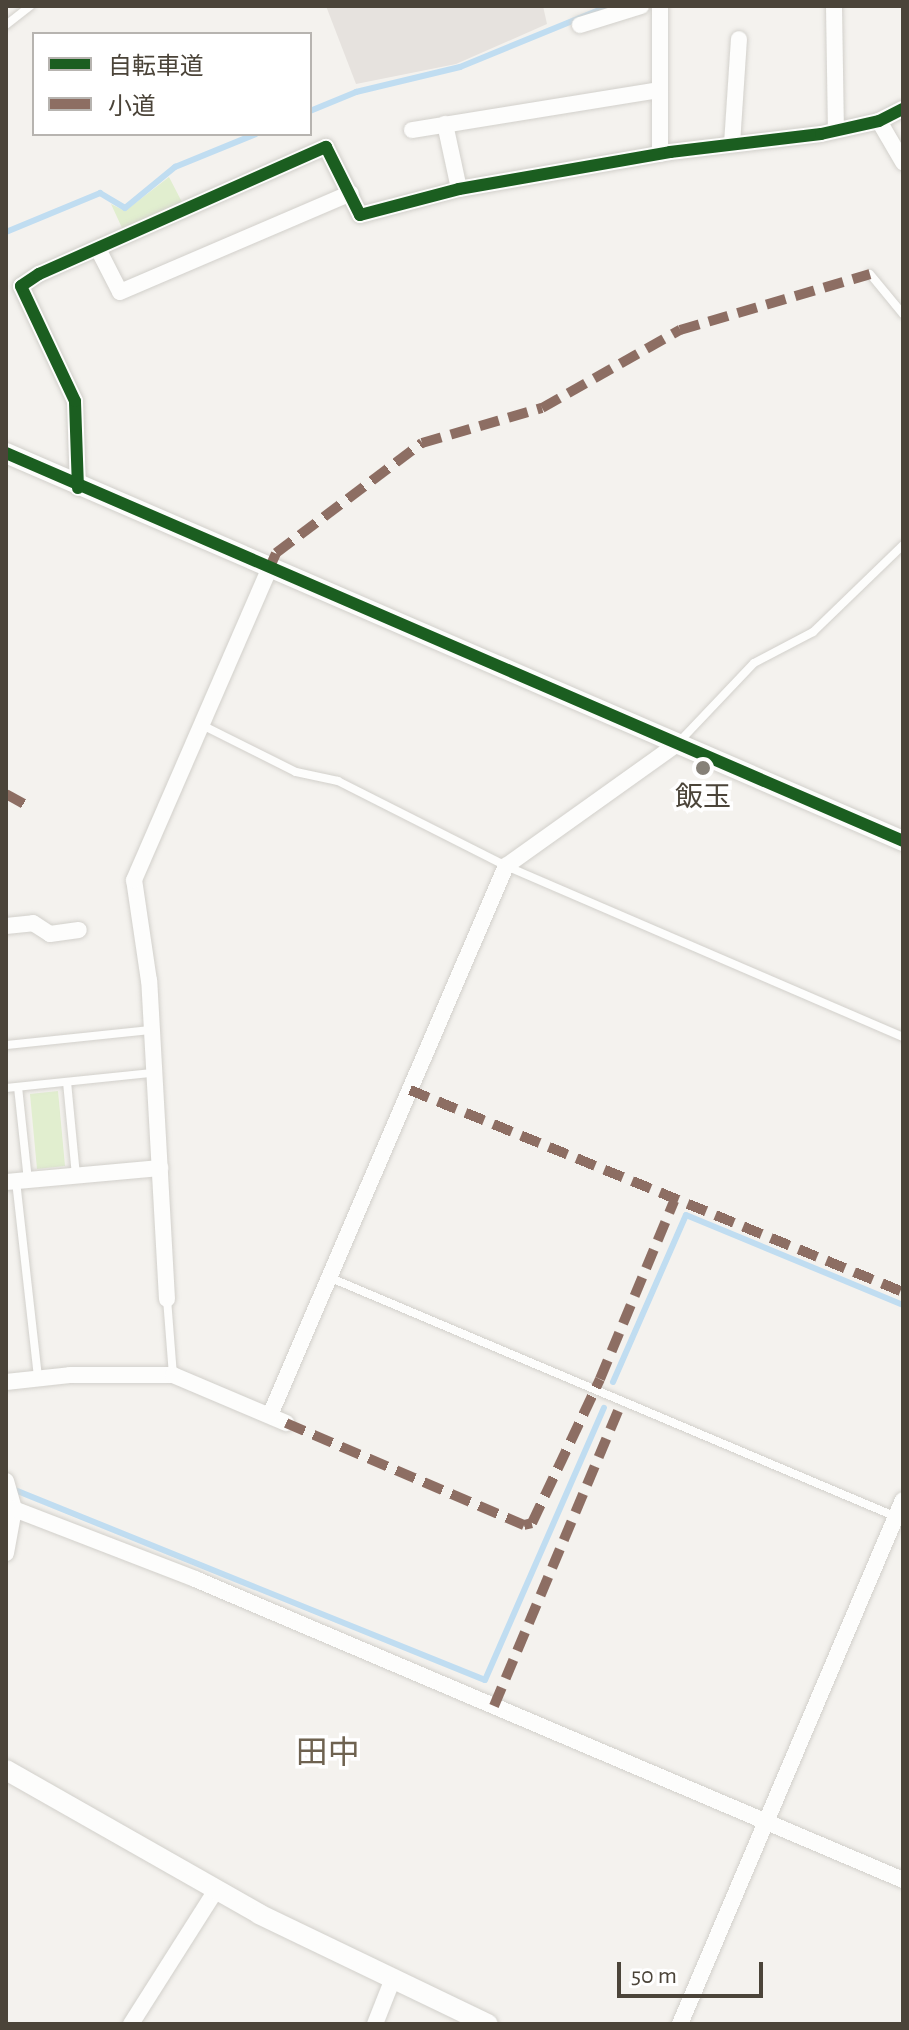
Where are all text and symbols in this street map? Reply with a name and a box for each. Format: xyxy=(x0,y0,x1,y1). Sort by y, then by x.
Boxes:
legend xyxy=(32,32,312,136)
text: 自転車道 xyxy=(108,55,204,79)
text: 小道 xyxy=(108,95,156,119)
marker: 飯玉 xyxy=(694,759,712,777)
place label: 飯玉 xyxy=(675,781,731,815)
district label: 田中 xyxy=(296,1734,360,1772)
scale bar xyxy=(621,1946,767,1996)
text: 50 m xyxy=(631,1964,677,1988)

